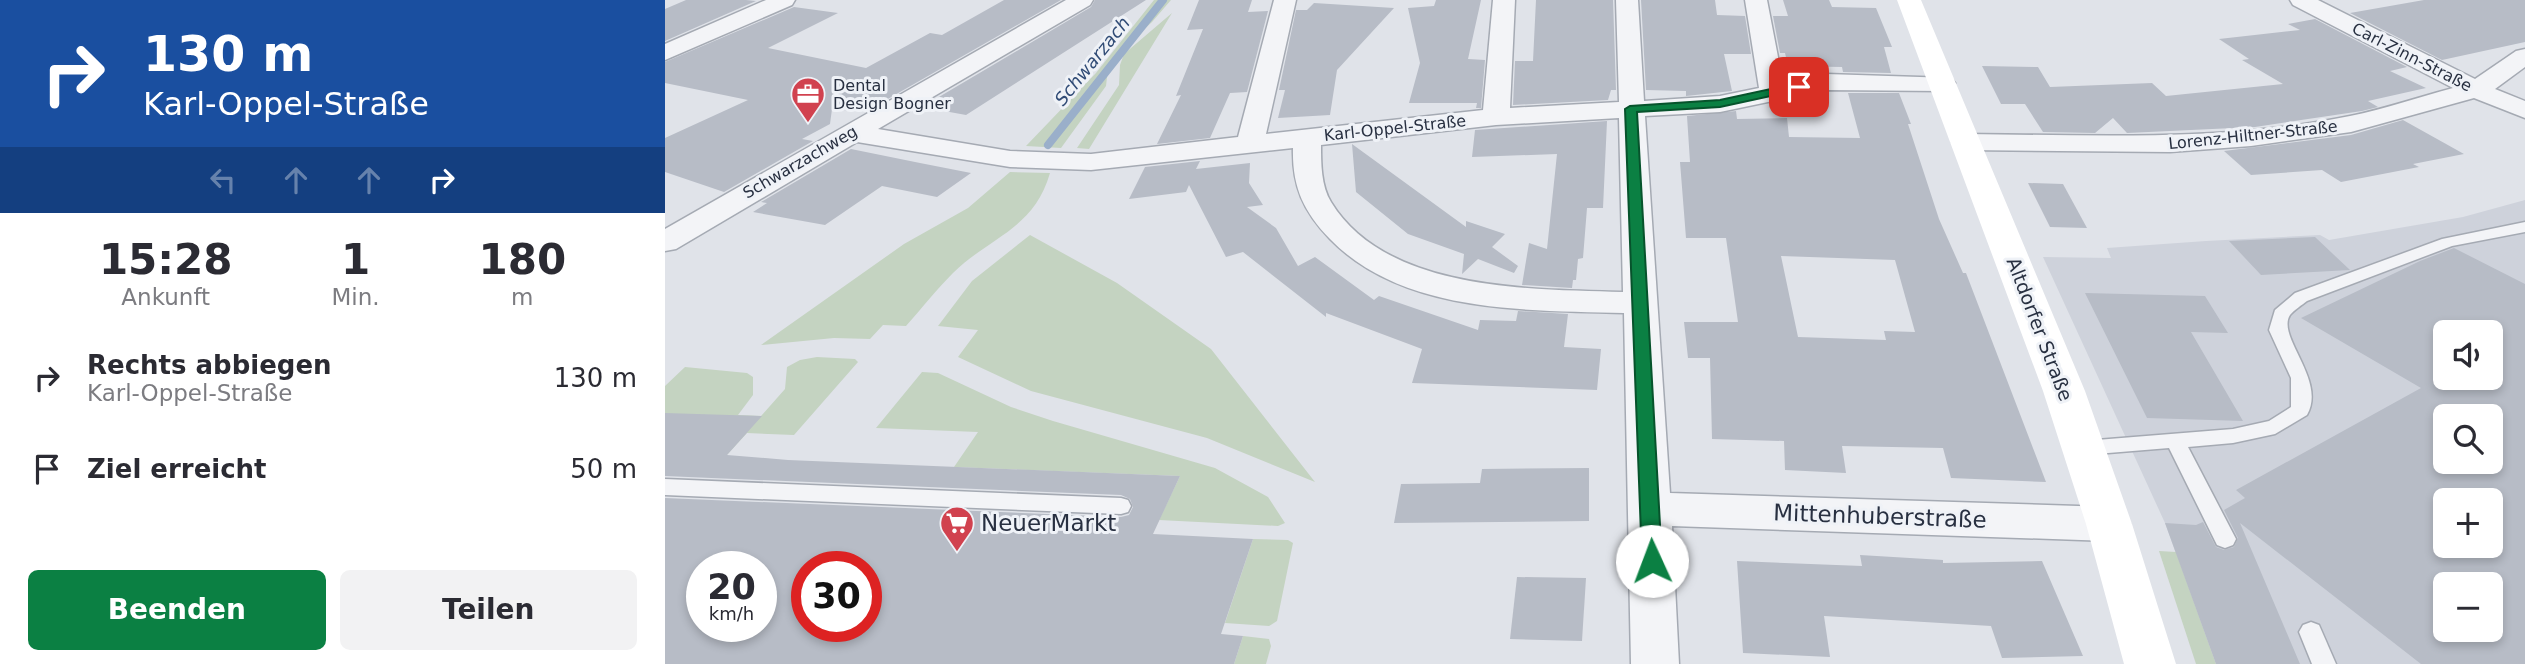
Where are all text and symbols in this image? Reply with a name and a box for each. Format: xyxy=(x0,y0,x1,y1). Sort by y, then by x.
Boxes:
water label: Schwarzach xyxy=(1050,13,1134,109)
street label: Carl-Zinn-Straße xyxy=(2349,19,2475,95)
text: 130 m xyxy=(143,26,313,83)
icon: right xyxy=(28,28,119,119)
pin xyxy=(1769,57,1829,117)
icon: arrive xyxy=(1780,68,1818,106)
office icon: Dental Design Bogner xyxy=(789,75,827,124)
place label: Dental Design Bogner xyxy=(833,76,951,113)
text: Karl-Oppel-Straße xyxy=(143,85,429,123)
street label: Karl-Oppel-Straße xyxy=(1323,111,1467,145)
street label: Lorenz-Hiltner-Straße xyxy=(2167,117,2339,153)
street label: Schwarzachweg xyxy=(739,122,861,202)
icon: left xyxy=(204,161,242,199)
icon: ahead xyxy=(277,161,315,199)
icon: ahead xyxy=(350,161,388,199)
icon: right xyxy=(423,161,461,199)
text: 15:28 xyxy=(99,235,233,284)
text: 1 xyxy=(341,235,370,284)
text: 180 xyxy=(478,235,566,284)
street label: Altdorfer Straße xyxy=(2002,254,2078,404)
text: Ankunft xyxy=(121,284,210,310)
text: Min. xyxy=(331,284,380,310)
text: m xyxy=(511,284,533,310)
map controls xyxy=(2433,320,2503,642)
button: sound xyxy=(2433,320,2503,390)
text: Rechts abbiegen xyxy=(87,350,332,380)
icon: right xyxy=(28,359,66,397)
text: 130 m xyxy=(554,363,637,393)
text: Karl-Oppel-Straße xyxy=(87,380,293,406)
button: search xyxy=(2433,404,2503,474)
icon: arrive xyxy=(28,450,66,488)
text: Ziel erreicht xyxy=(87,454,267,484)
text: 50 m xyxy=(570,454,637,484)
button: + xyxy=(2433,488,2503,558)
street label: Mittenhuberstraße xyxy=(1773,499,1987,533)
supermarket icon: NeuerMarkt xyxy=(938,504,976,553)
place label: NeuerMarkt xyxy=(981,510,1116,536)
position arrow xyxy=(1615,524,1689,598)
speed limit sign: 30 xyxy=(791,551,882,642)
text: 20 xyxy=(707,567,756,607)
button: Beenden xyxy=(28,570,326,650)
button: Teilen xyxy=(340,570,637,650)
button: − xyxy=(2433,572,2503,642)
text: km/h xyxy=(709,603,754,624)

